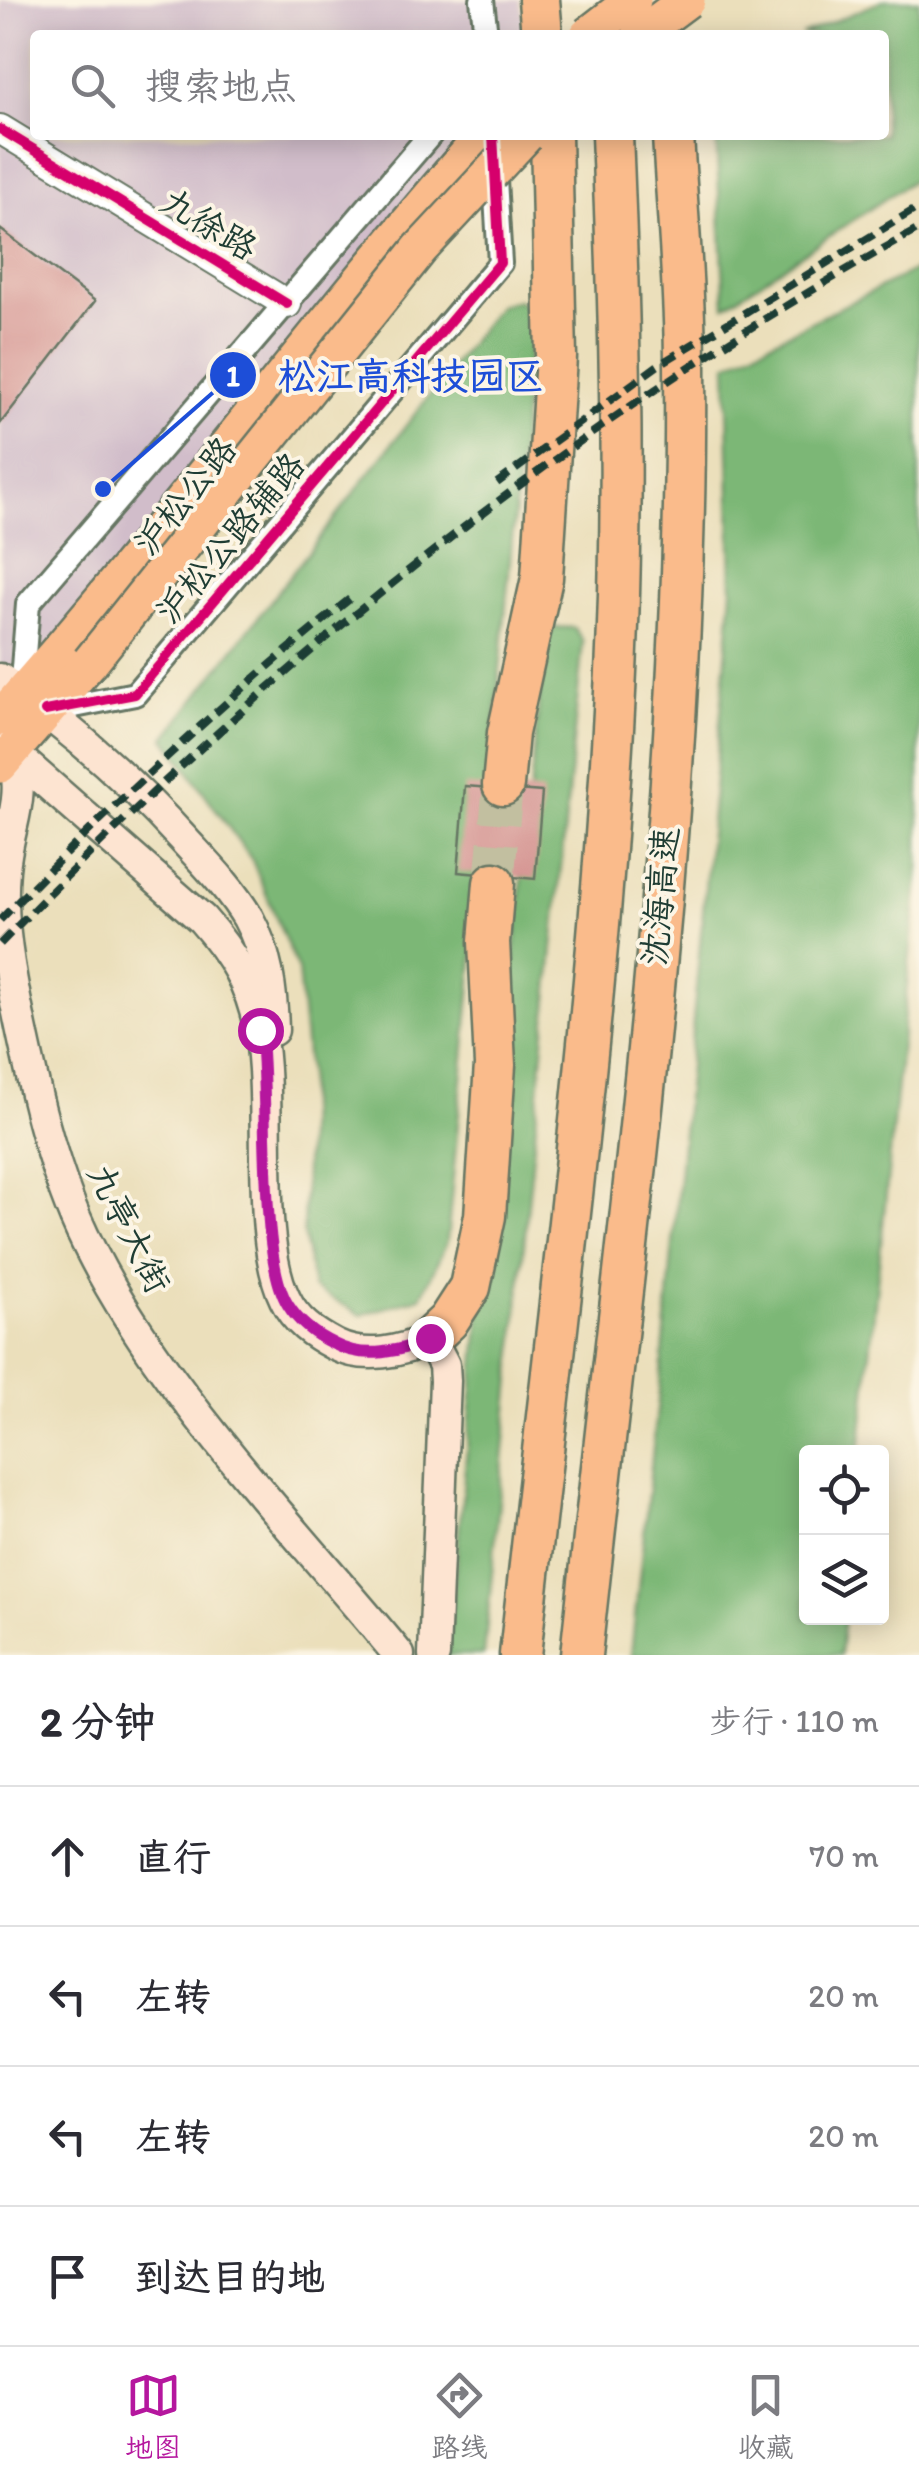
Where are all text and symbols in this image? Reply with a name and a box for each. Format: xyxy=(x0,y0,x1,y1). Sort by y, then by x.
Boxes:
search box xyxy=(30,30,889,140)
icon: search xyxy=(65,58,120,113)
text: 搜索地点 xyxy=(145,63,297,109)
street label: 九徐路 xyxy=(153,179,265,269)
callout: 松江高科技园区 xyxy=(208,341,564,409)
text: 松江高科技园区 xyxy=(278,353,544,399)
text: 1 xyxy=(226,357,240,394)
street label: 沪松公路 xyxy=(125,428,245,564)
street label: 沪松公路辅路 xyxy=(146,444,314,632)
street label: 沈海高速 xyxy=(633,824,687,968)
route start xyxy=(238,1008,284,1054)
street label: 九亭大街 xyxy=(79,1156,179,1300)
route end xyxy=(408,1316,454,1362)
map controls xyxy=(799,1445,889,1625)
button: locate xyxy=(799,1445,889,1535)
button: layers xyxy=(799,1535,889,1625)
text: 2 分钟 xyxy=(40,1696,156,1747)
text: 步行 · 110 m xyxy=(709,1702,879,1740)
icon: ahead xyxy=(40,1829,95,1884)
text: 直行 xyxy=(135,1834,211,1880)
text: 70 m xyxy=(809,1837,879,1875)
icon: left xyxy=(40,1969,95,2024)
text: 左转 xyxy=(135,1974,211,2020)
text: 20 m xyxy=(808,1977,879,2015)
icon: left xyxy=(40,2109,95,2164)
text: 左转 xyxy=(135,2114,211,2160)
text: 20 m xyxy=(808,2117,879,2155)
icon: arrive xyxy=(40,2249,95,2304)
text: 到达目的地 xyxy=(135,2254,325,2300)
tab: 地图 xyxy=(125,2368,181,2465)
tab: 路线 xyxy=(431,2368,488,2465)
tab: 收藏 xyxy=(738,2368,794,2465)

